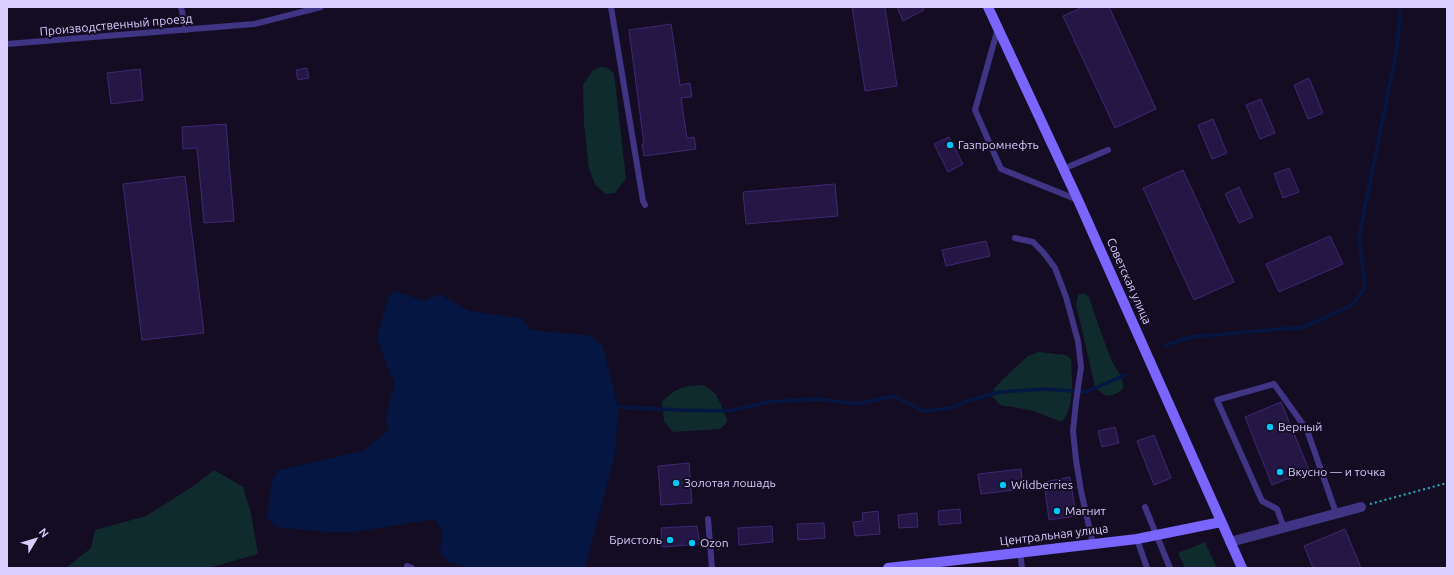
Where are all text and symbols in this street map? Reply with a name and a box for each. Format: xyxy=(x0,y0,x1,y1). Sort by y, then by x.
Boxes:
street label: Производственный проезд xyxy=(39,11,193,38)
place label: Газпромнефть xyxy=(958,138,1039,151)
marker: Газпромнефть xyxy=(945,140,955,150)
street label: Советская улица xyxy=(1105,236,1154,326)
place label: Верный xyxy=(1278,420,1322,433)
marker: Верный xyxy=(1265,422,1275,432)
place label: Вкусно — и точка xyxy=(1288,465,1386,478)
marker: Вкусно — и точка xyxy=(1275,467,1285,477)
place label: Золотая лошадь xyxy=(684,476,776,489)
marker: Золотая лошадь xyxy=(671,478,681,488)
place label: Wildberries xyxy=(1011,478,1073,491)
marker: Wildberries xyxy=(998,480,1008,490)
place label: Магнит xyxy=(1065,504,1107,517)
marker: Магнит xyxy=(1052,506,1062,516)
north arrow xyxy=(16,519,56,559)
street label: Центральная улица xyxy=(999,521,1109,548)
text: N xyxy=(37,526,51,540)
place label: Бристоль xyxy=(609,533,662,546)
marker: Бристоль xyxy=(665,535,675,545)
place label: Ozon xyxy=(700,536,729,549)
marker: Ozon xyxy=(687,538,697,548)

